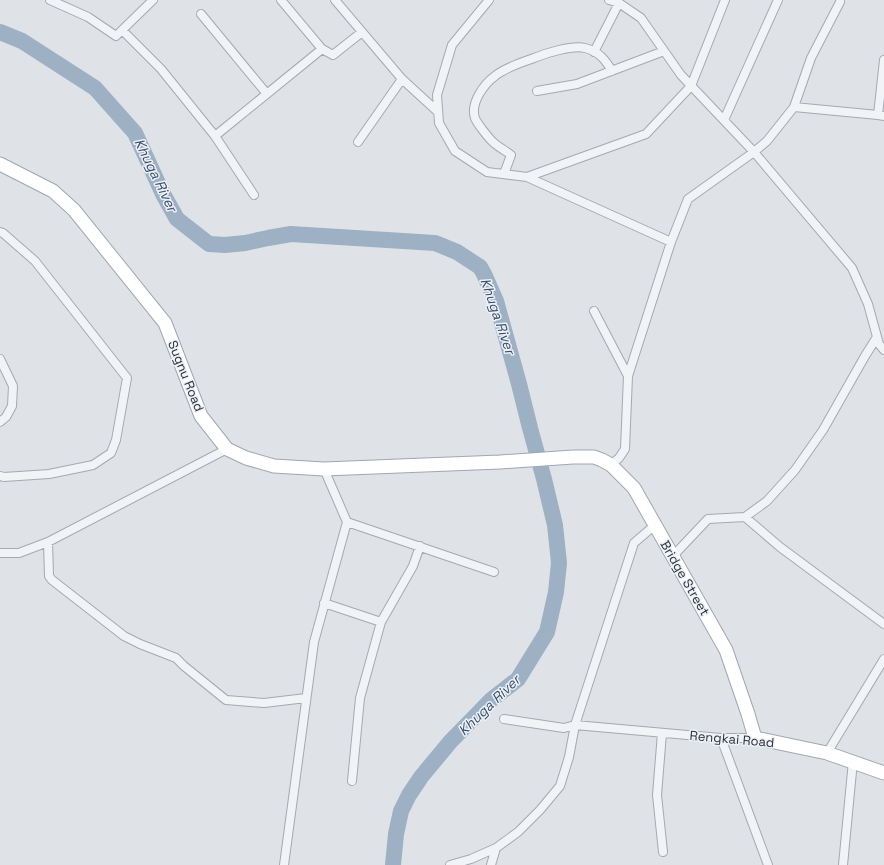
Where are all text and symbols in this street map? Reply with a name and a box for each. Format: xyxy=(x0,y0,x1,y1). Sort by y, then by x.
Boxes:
water label: Khuga River xyxy=(131,135,182,216)
water label: Khuga River xyxy=(477,276,520,358)
street label: Sugnu Road xyxy=(164,338,208,414)
street label: Bridge Street xyxy=(657,537,713,619)
water label: Khuga River xyxy=(454,670,525,739)
street label: Rengkai Road xyxy=(689,727,775,751)

